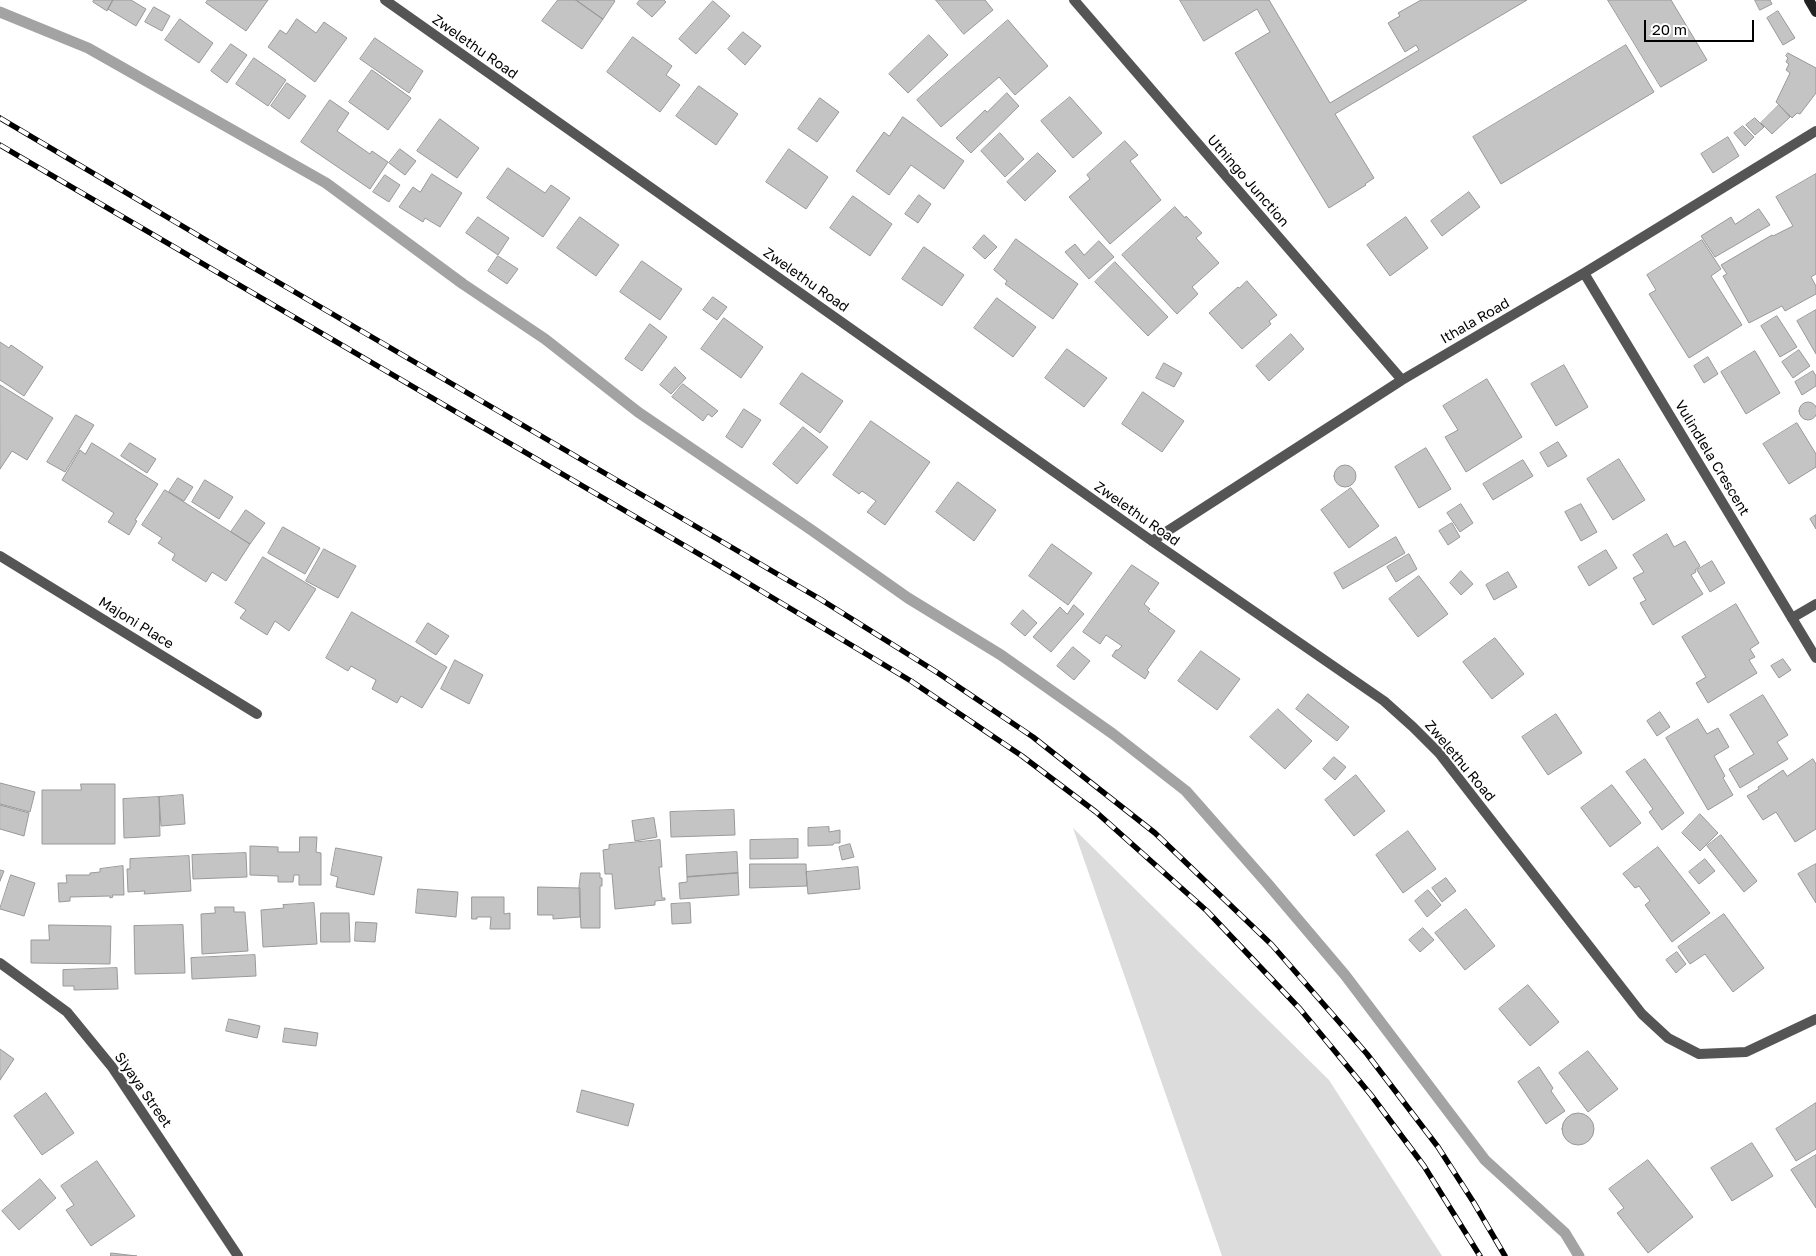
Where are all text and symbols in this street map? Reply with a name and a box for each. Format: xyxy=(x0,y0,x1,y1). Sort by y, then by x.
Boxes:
scale bar xyxy=(1646,10,1756,42)
street label: Zwelethu Road xyxy=(429,11,521,83)
text: 20 m xyxy=(1652,20,1687,38)
street label: Uthingo Junction xyxy=(1204,132,1292,230)
street label: Zwelethu Road xyxy=(760,244,852,316)
street label: Ithala Road xyxy=(1438,295,1512,347)
street label: Vulindlela Crescent xyxy=(1671,397,1753,519)
street label: Zwelethu Road xyxy=(1091,478,1183,550)
street label: Majoni Place xyxy=(95,593,177,653)
street label: Zwelethu Road xyxy=(1421,717,1499,805)
street label: Siyaya Street xyxy=(111,1049,175,1131)

